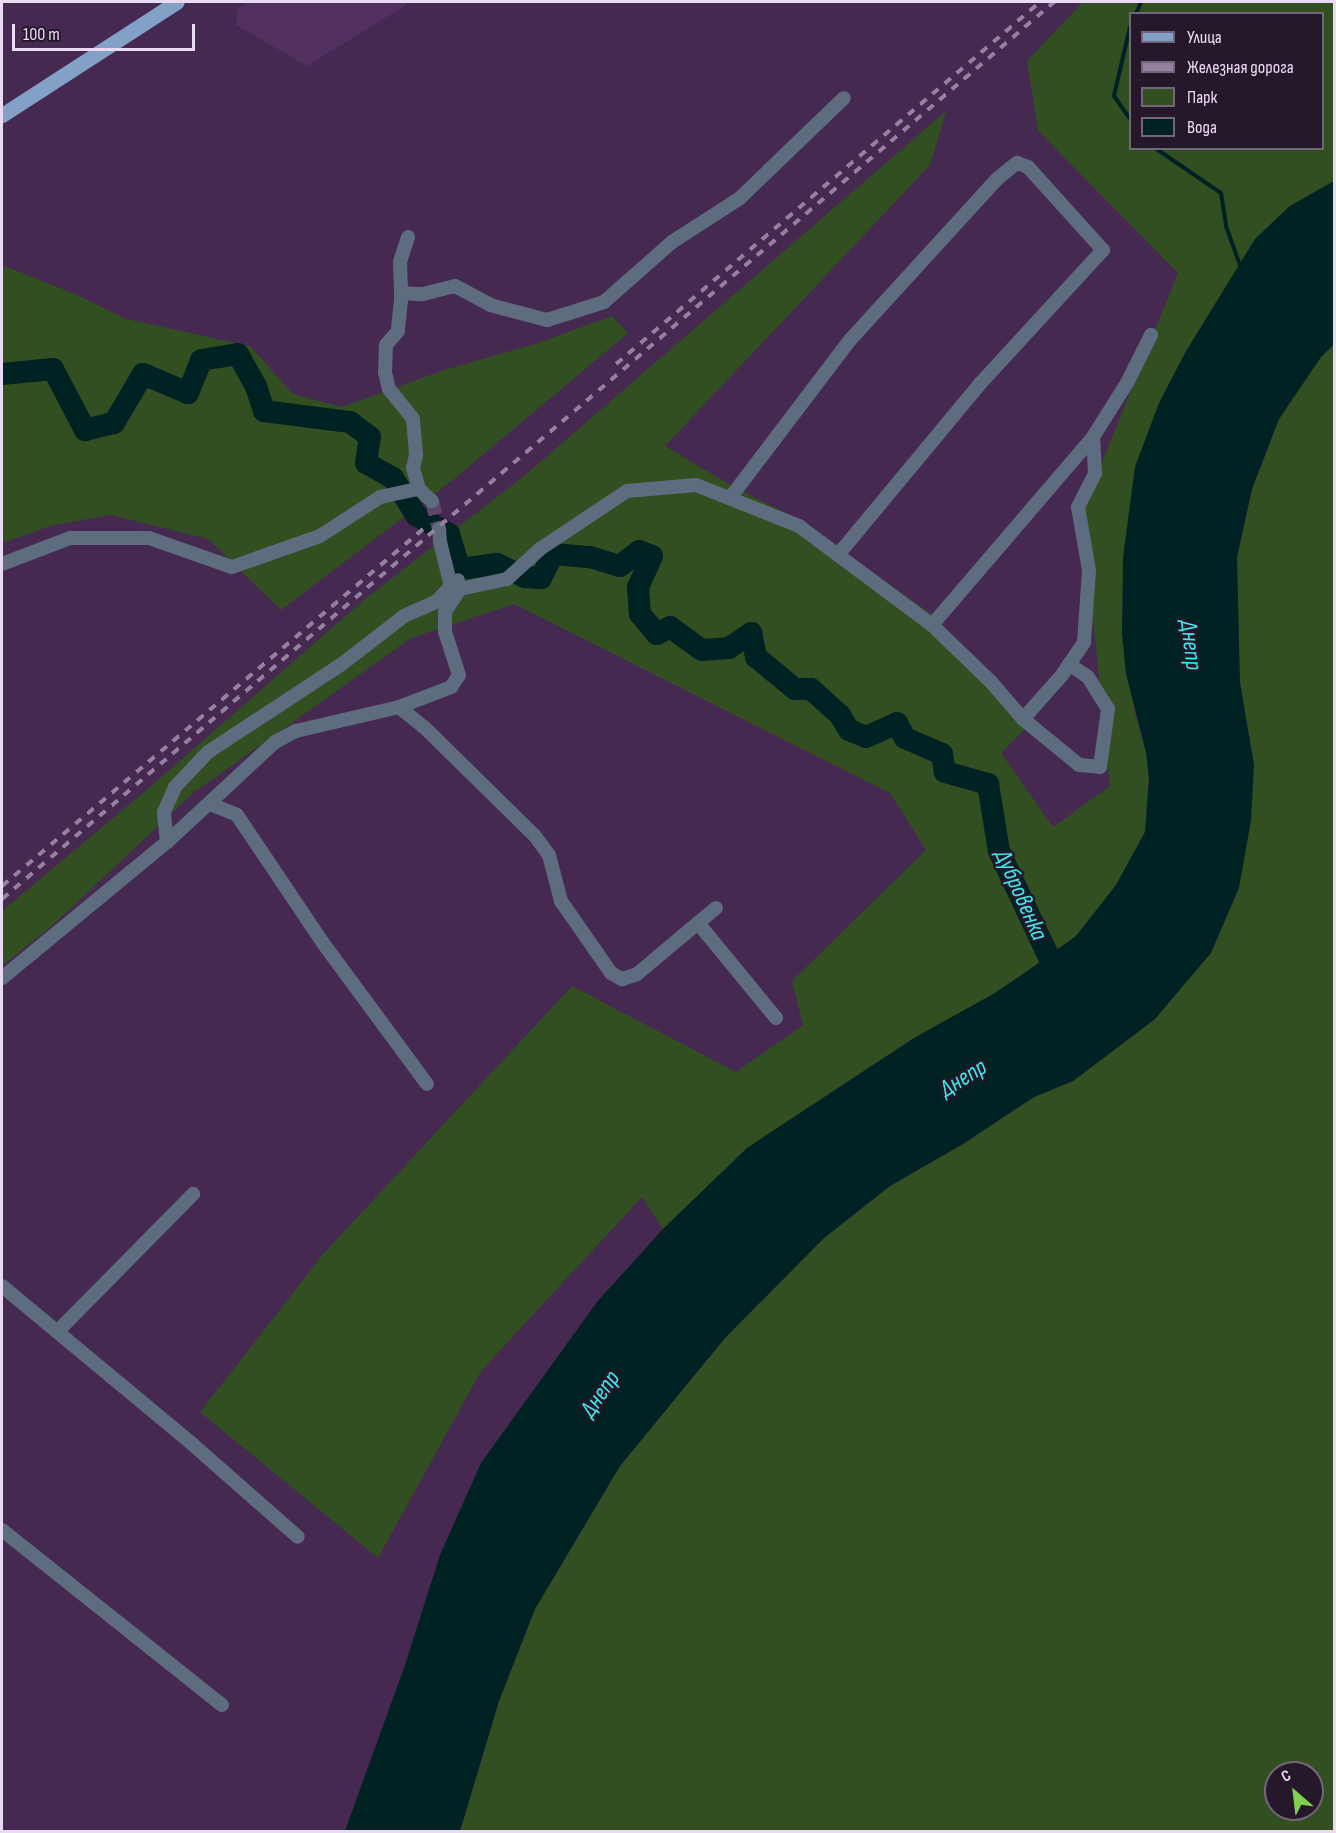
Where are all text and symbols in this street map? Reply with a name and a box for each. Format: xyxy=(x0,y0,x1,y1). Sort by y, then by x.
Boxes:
scale bar xyxy=(15,12,198,50)
legend xyxy=(1129,12,1324,150)
text: 100 m xyxy=(23,24,60,45)
text: Улица xyxy=(1187,27,1222,48)
text: Железная дорога xyxy=(1187,57,1294,78)
text: Парк xyxy=(1187,87,1217,108)
text: Вода xyxy=(1187,117,1217,138)
water label: Днепр xyxy=(1174,618,1208,672)
water label: Дубровенка xyxy=(988,845,1054,945)
water label: Днепр xyxy=(934,1052,992,1104)
water label: Днепр xyxy=(574,1365,626,1423)
north arrow xyxy=(1264,1761,1324,1821)
text: С xyxy=(1278,1766,1294,1787)

